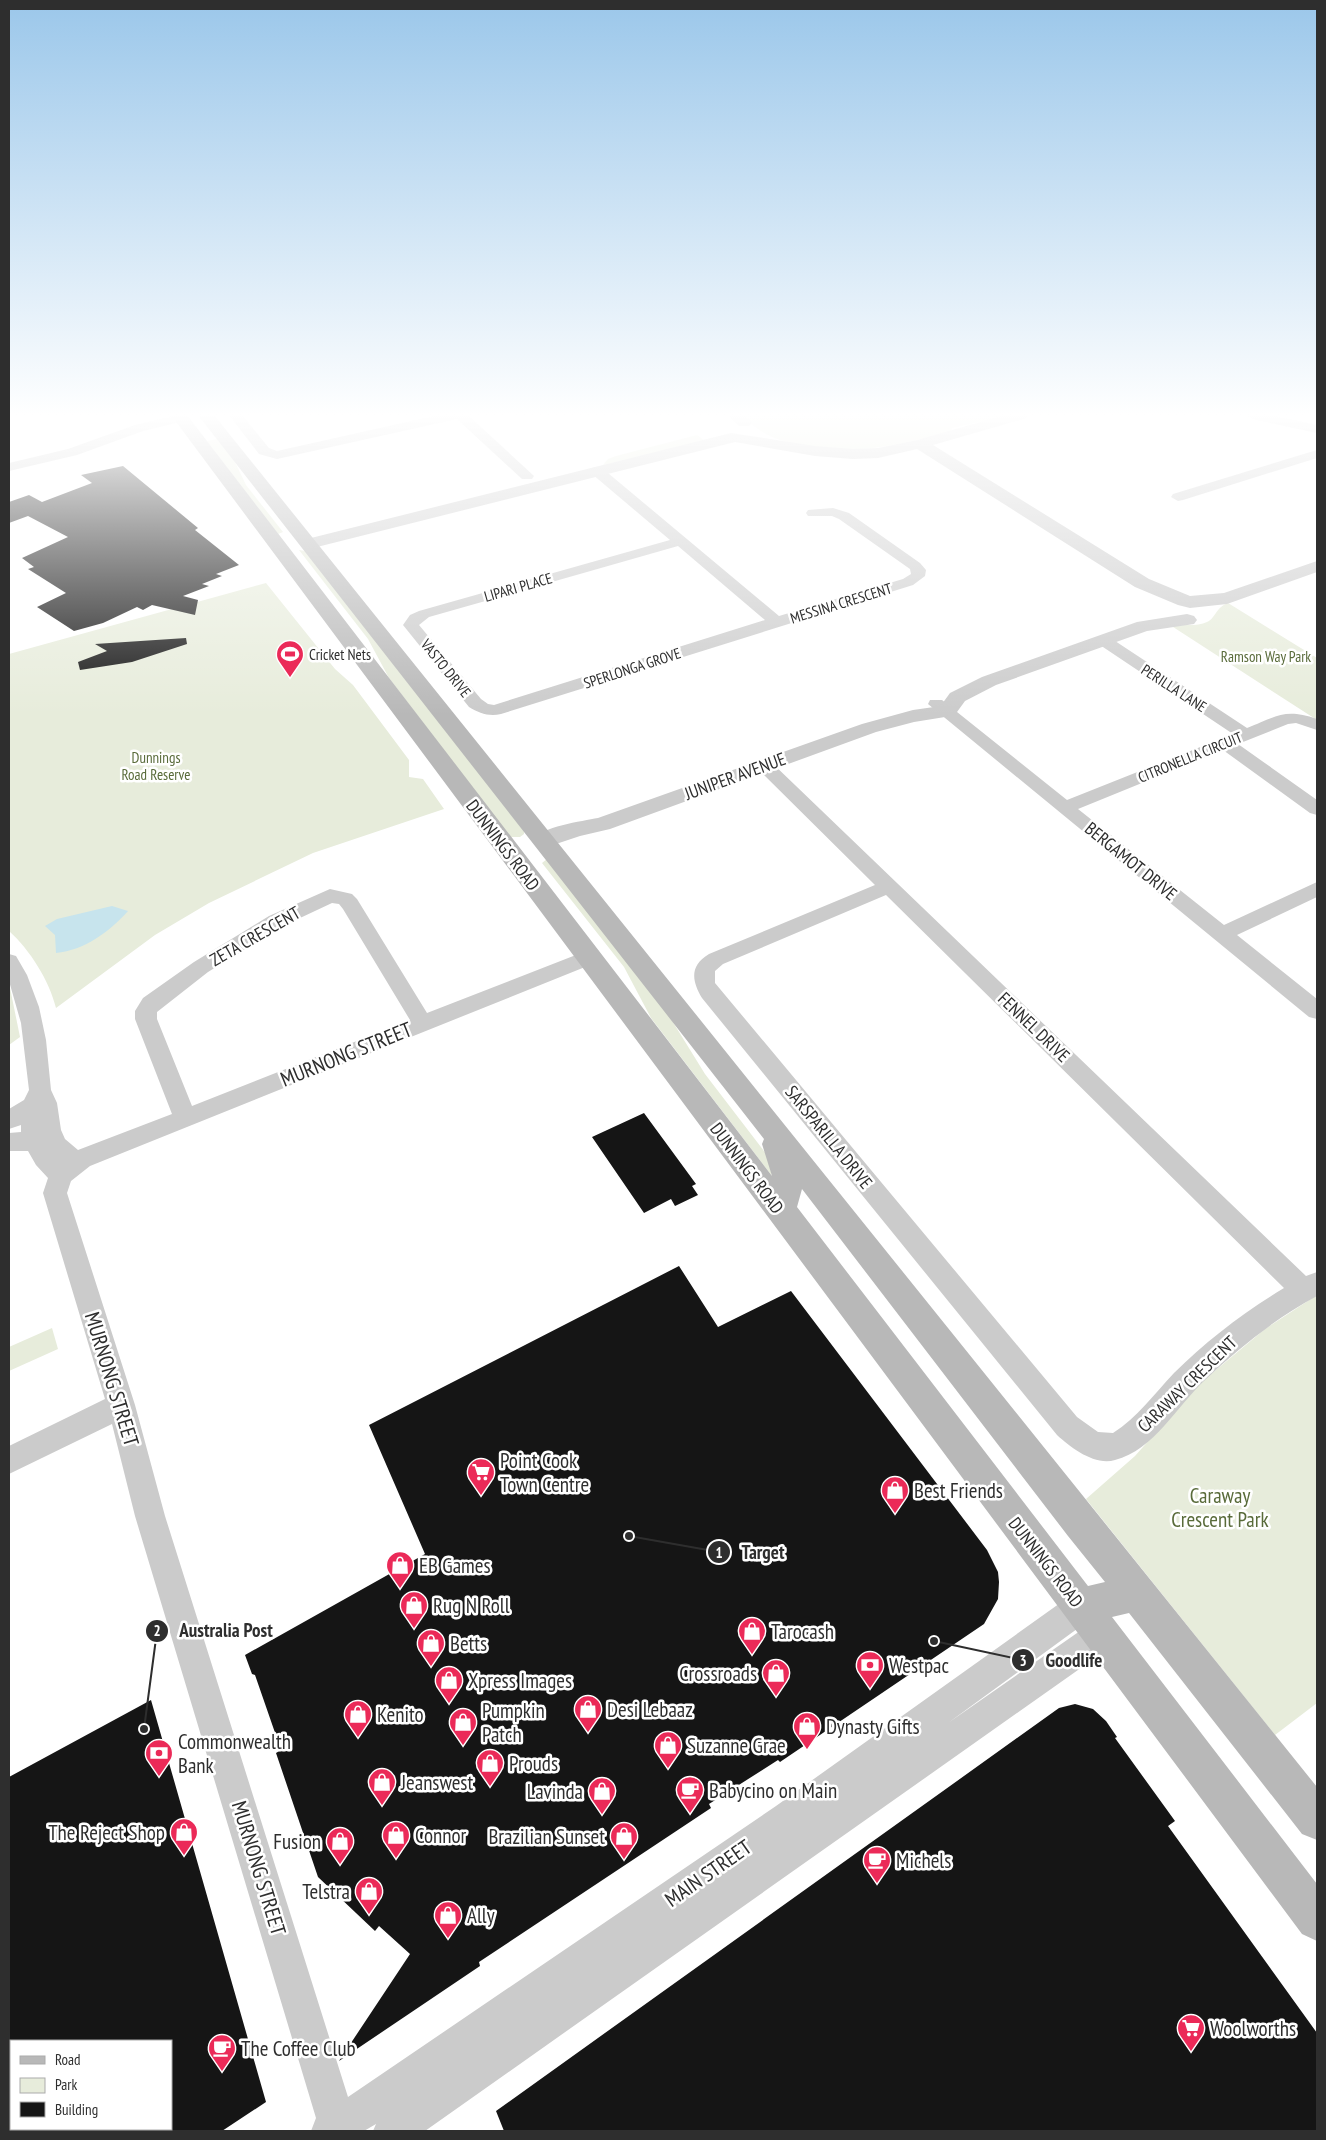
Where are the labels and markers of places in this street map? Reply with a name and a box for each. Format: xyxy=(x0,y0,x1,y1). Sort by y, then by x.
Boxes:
sports icon: Cricket Nets xyxy=(275,639,305,678)
place label: Cricket Nets xyxy=(309,645,371,664)
place label: Point Cook Town Centre xyxy=(500,1447,589,1498)
supermarket icon: Point Cook Town Centre xyxy=(466,1457,496,1496)
shop icon: Best Friends xyxy=(880,1475,910,1514)
place label: Best Friends xyxy=(914,1477,1003,1504)
callout: Target xyxy=(706,1535,794,1569)
shop icon: EB Games xyxy=(385,1550,415,1589)
place label: EB Games xyxy=(419,1552,491,1579)
shop icon: Rug N Roll xyxy=(399,1590,429,1629)
place label: Rug N Roll xyxy=(433,1592,510,1619)
callout: Australia Post xyxy=(145,1614,283,1648)
shop icon: Tarocash xyxy=(737,1616,767,1655)
place label: Tarocash xyxy=(771,1618,834,1645)
shop icon: Betts xyxy=(416,1628,446,1667)
place label: Betts xyxy=(450,1630,487,1657)
callout: Goodlife xyxy=(1011,1643,1113,1677)
bank icon: Westpac xyxy=(855,1650,885,1689)
place label: Westpac xyxy=(889,1652,949,1679)
shop icon: Crossroads xyxy=(761,1658,791,1697)
place label: Crossroads xyxy=(679,1660,757,1687)
shop icon: Xpress Images xyxy=(434,1665,464,1704)
place label: Xpress Images xyxy=(468,1667,572,1694)
shop icon: Desi Lebaaz xyxy=(573,1694,603,1733)
place label: Desi Lebaaz xyxy=(607,1696,693,1723)
place label: Pumpkin Patch xyxy=(482,1697,545,1748)
shop icon: Kenito xyxy=(343,1699,373,1738)
place label: Kenito xyxy=(377,1701,424,1728)
shop icon: Pumpkin Patch xyxy=(448,1707,478,1746)
shop icon: Dynasty Gifts xyxy=(792,1711,822,1750)
place label: Dynasty Gifts xyxy=(826,1713,920,1740)
place label: Commonwealth Bank xyxy=(178,1728,291,1779)
shop icon: Suzanne Grae xyxy=(653,1730,683,1769)
place label: Suzanne Grae xyxy=(687,1732,786,1759)
bank icon: Commonwealth Bank xyxy=(144,1738,174,1777)
shop icon: Prouds xyxy=(475,1748,505,1787)
place label: Prouds xyxy=(509,1750,558,1777)
shop icon: Jeanswest xyxy=(367,1767,397,1806)
place label: Jeanswest xyxy=(400,1769,473,1796)
cafe icon: Babycino on Main xyxy=(675,1775,705,1814)
shop icon: Lavinda xyxy=(587,1776,617,1815)
place label: Babycino on Main xyxy=(709,1777,837,1804)
place label: Lavinda xyxy=(527,1778,583,1805)
shop icon: The Reject Shop xyxy=(169,1817,199,1856)
place label: The Reject Shop xyxy=(48,1819,165,1846)
shop icon: Connor xyxy=(381,1820,411,1859)
shop icon: Brazilian Sunset xyxy=(609,1821,639,1860)
place label: Connor xyxy=(415,1822,467,1849)
place label: Brazilian Sunset xyxy=(488,1823,605,1850)
shop icon: Fusion xyxy=(325,1826,355,1865)
place label: Fusion xyxy=(273,1828,321,1855)
cafe icon: Michels xyxy=(862,1845,892,1884)
place label: Michels xyxy=(896,1847,951,1874)
shop icon: Telstra xyxy=(354,1876,384,1915)
place label: Telstra xyxy=(302,1878,350,1905)
shop icon: Ally xyxy=(433,1900,463,1939)
place label: Ally xyxy=(467,1902,495,1929)
supermarket icon: Woolworths xyxy=(1176,2013,1206,2052)
place label: Woolworths xyxy=(1210,2015,1296,2042)
cafe icon: The Coffee Club xyxy=(207,2033,237,2072)
place label: The Coffee Club xyxy=(241,2035,356,2062)

